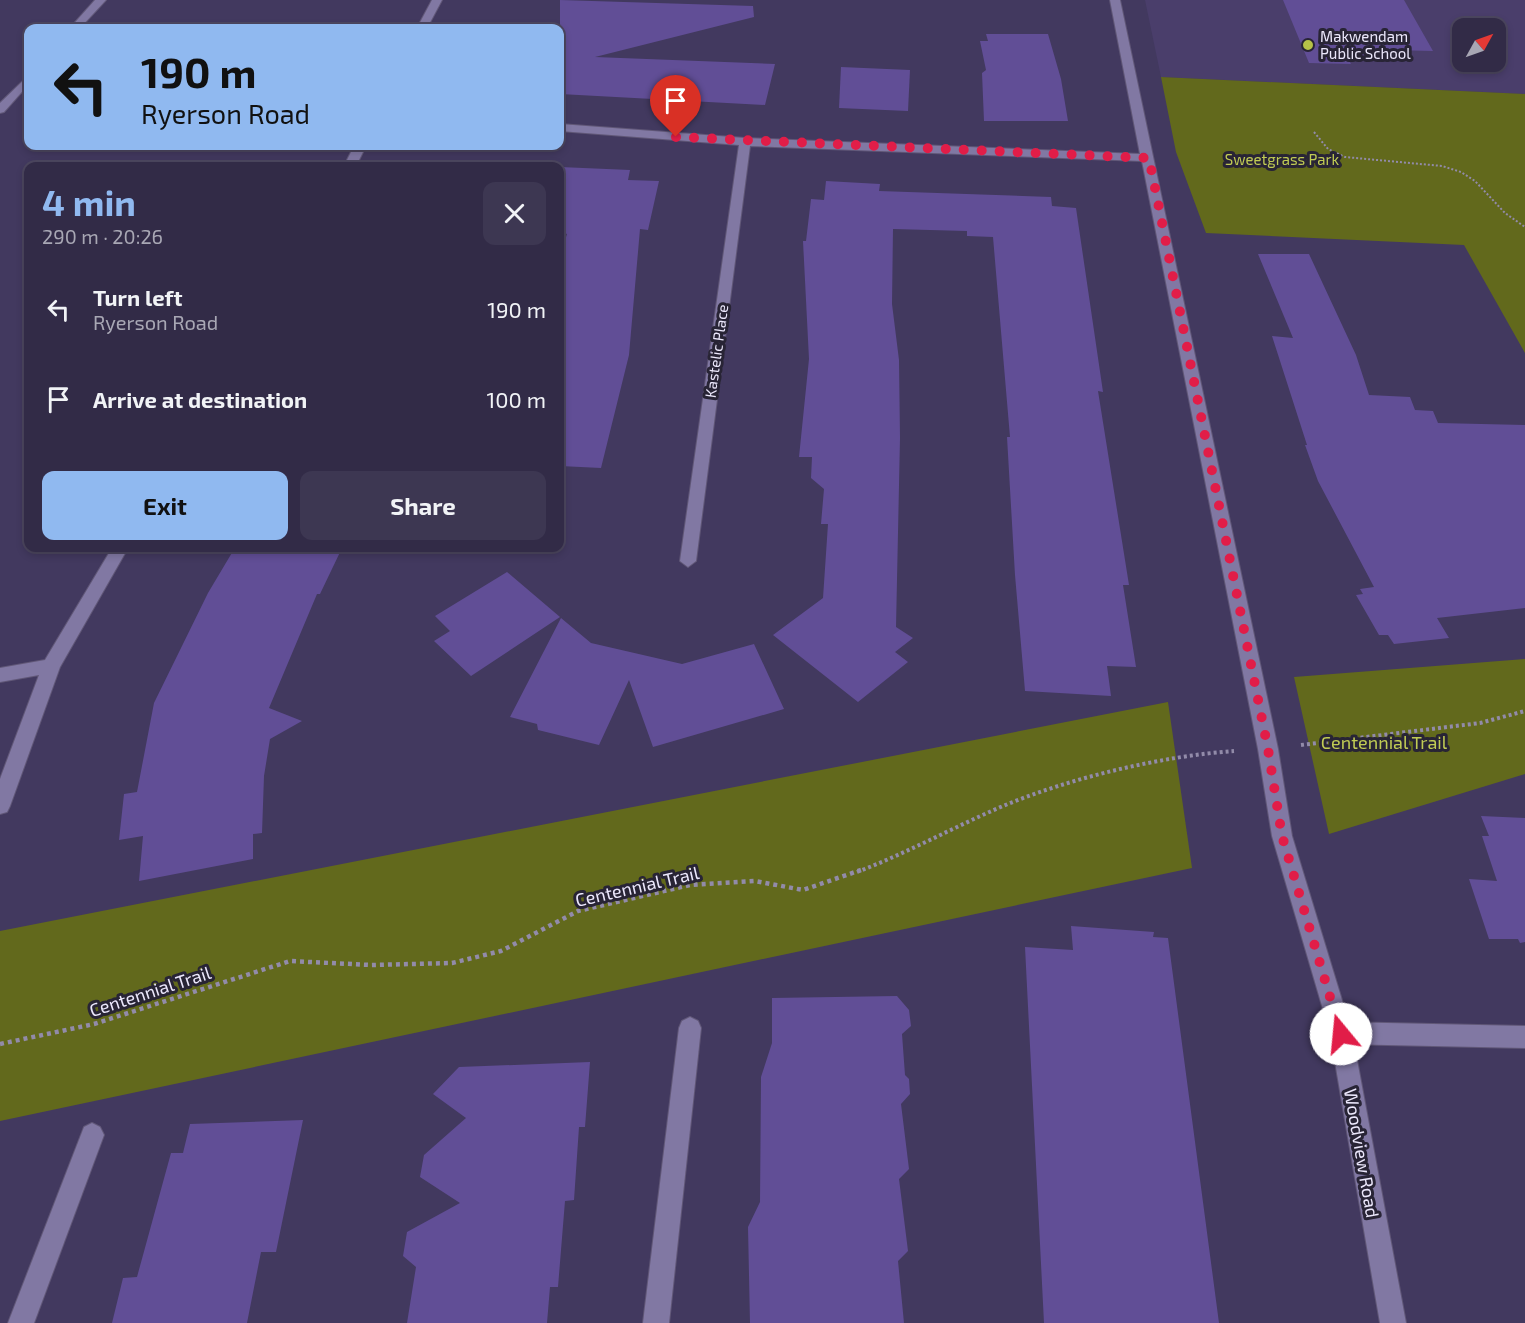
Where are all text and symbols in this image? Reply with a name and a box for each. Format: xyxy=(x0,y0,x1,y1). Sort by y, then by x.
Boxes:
north arrow xyxy=(1452,18,1506,72)
map controls xyxy=(1452,18,1506,72)
place label: Makwendam Public School xyxy=(1320,27,1411,62)
marker: Makwendam Public School xyxy=(1301,38,1315,52)
text: 190 m xyxy=(141,46,257,96)
icon: left xyxy=(42,48,120,126)
pin xyxy=(650,75,701,137)
icon: arrive xyxy=(659,84,692,117)
text: Ryerson Road xyxy=(141,97,310,129)
park label: Sweetgrass Park xyxy=(1225,150,1340,168)
text: 4 min xyxy=(42,180,136,223)
button: close xyxy=(483,182,546,245)
text: 290 m · 20:26 xyxy=(42,224,163,248)
text: Turn left xyxy=(93,284,182,310)
icon: left xyxy=(42,293,75,326)
text: 190 m xyxy=(487,296,546,322)
street label: Kastelic Place xyxy=(701,303,731,399)
text: Ryerson Road xyxy=(93,310,218,334)
icon: arrive xyxy=(42,383,75,416)
text: Arrive at destination xyxy=(93,386,307,412)
text: 100 m xyxy=(487,386,546,412)
button: Exit xyxy=(42,471,288,540)
button: Share xyxy=(300,471,546,540)
park label: Centennial Trail xyxy=(1321,731,1448,753)
street label: Centennial Trail xyxy=(573,861,702,911)
street label: Centennial Trail xyxy=(87,961,214,1021)
position arrow xyxy=(1309,1002,1373,1066)
street label: Woodview Road xyxy=(1340,1087,1384,1219)

